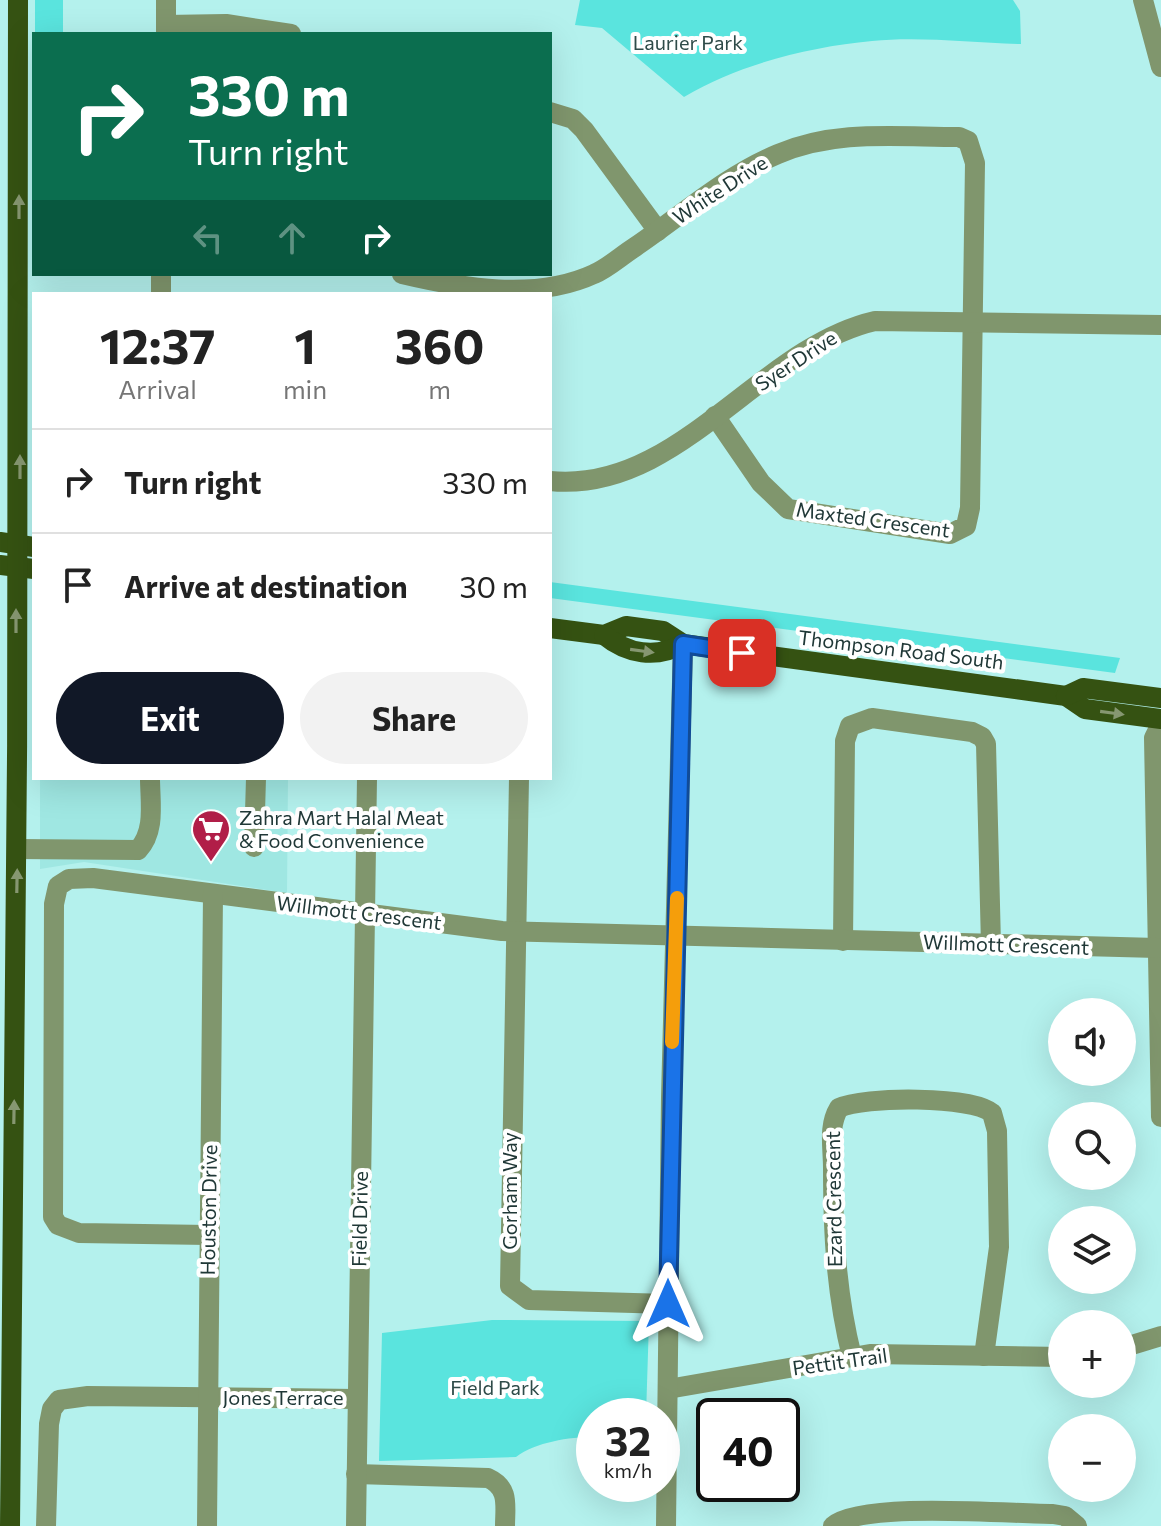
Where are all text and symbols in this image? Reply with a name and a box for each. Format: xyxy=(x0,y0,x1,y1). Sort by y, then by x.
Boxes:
park label: Laurier Park xyxy=(633,30,743,54)
text: 330 m xyxy=(188,59,350,128)
icon: right xyxy=(56,64,160,168)
text: Turn right xyxy=(188,128,349,172)
street label: White Drive xyxy=(668,150,771,229)
one-way arrow xyxy=(13,194,25,219)
icon: left xyxy=(186,216,230,260)
icon: ahead xyxy=(270,216,314,260)
icon: right xyxy=(354,216,398,260)
text: 12:37 xyxy=(100,315,215,374)
text: 1 xyxy=(294,315,316,374)
text: 360 xyxy=(395,315,484,374)
street label: Syer Drive xyxy=(750,325,841,395)
text: Arrival xyxy=(118,373,197,404)
text: min xyxy=(283,373,327,404)
text: m xyxy=(428,373,451,404)
one-way arrow xyxy=(14,454,26,479)
icon: right xyxy=(56,459,100,503)
text: Turn right xyxy=(124,463,261,500)
text: 330 m xyxy=(442,463,528,500)
street label: Maxted Crescent xyxy=(795,496,952,542)
icon: arrive xyxy=(56,563,100,607)
text: Arrive at destination xyxy=(124,567,408,604)
text: 30 m xyxy=(459,567,528,604)
one-way arrow xyxy=(10,608,22,633)
pin xyxy=(708,619,776,687)
street label: Thompson Road South xyxy=(797,625,1005,674)
icon: arrive xyxy=(720,631,764,675)
one-way arrow xyxy=(630,645,655,658)
button: Exit xyxy=(56,672,284,764)
button: Share xyxy=(300,672,528,764)
one-way arrow xyxy=(1099,706,1124,719)
place label: Zahra Mart Halal Meat & Food Convenience xyxy=(239,805,444,852)
supermarket icon: Zahra Mart Halal Meat & Food Convenience xyxy=(190,808,232,863)
one-way arrow xyxy=(11,868,23,893)
street label: Willmott Crescent xyxy=(275,890,443,934)
street label: Willmott Crescent xyxy=(923,929,1090,959)
map controls xyxy=(1048,998,1136,1502)
button: sound xyxy=(1048,998,1136,1086)
one-way arrow xyxy=(8,1099,21,1124)
button: search xyxy=(1048,1102,1136,1190)
street label: Ezard Crescent xyxy=(820,1131,846,1267)
street label: Gorham Way xyxy=(497,1132,521,1250)
street label: Houston Drive xyxy=(195,1144,221,1276)
street label: Field Drive xyxy=(346,1171,372,1267)
button: layers xyxy=(1048,1206,1136,1294)
position arrow xyxy=(626,1262,710,1346)
button: + xyxy=(1048,1310,1136,1398)
street label: Pettit Trail xyxy=(791,1342,889,1380)
park label: Field Park xyxy=(450,1375,540,1399)
street label: Jones Terrace xyxy=(222,1385,344,1409)
speed limit sign: 40 xyxy=(696,1398,800,1502)
button: − xyxy=(1048,1414,1136,1502)
text: 32 xyxy=(605,1415,651,1464)
text: km/h xyxy=(604,1458,652,1482)

